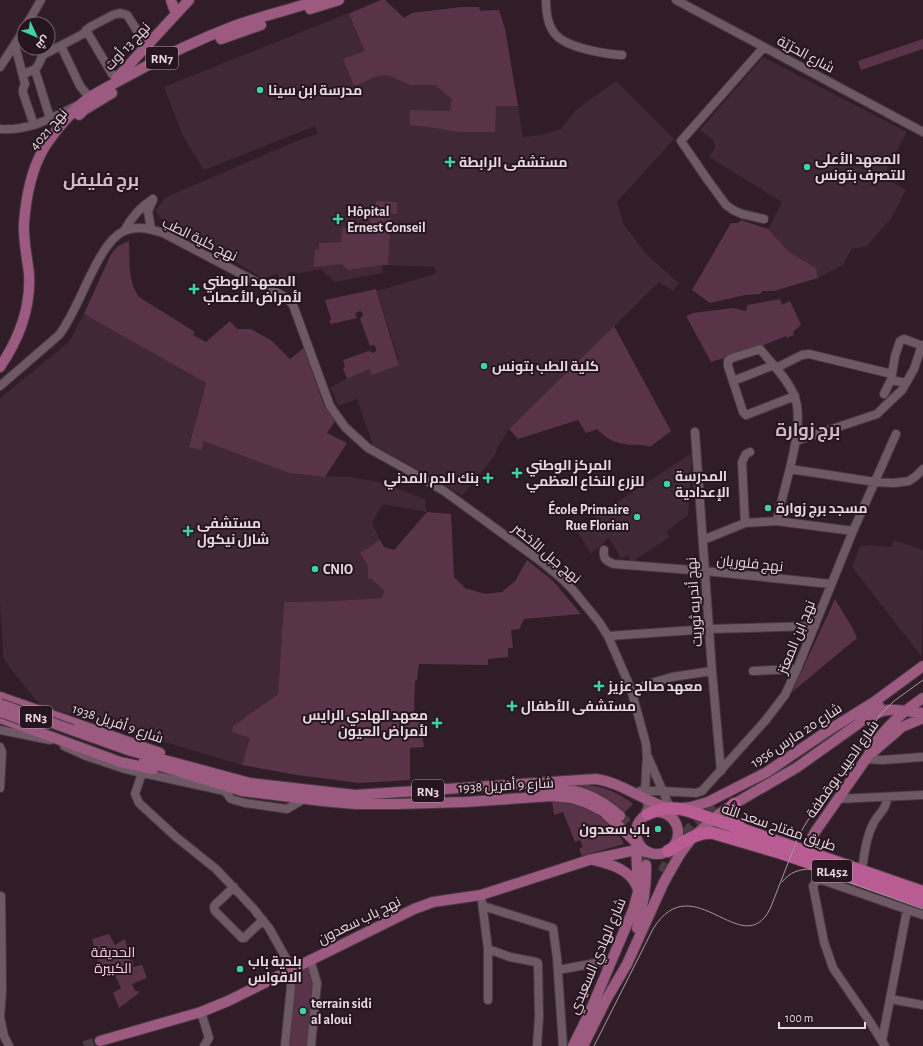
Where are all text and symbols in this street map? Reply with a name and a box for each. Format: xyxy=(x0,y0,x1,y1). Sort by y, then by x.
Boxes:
north arrow xyxy=(16,16,56,56)
street label: نهج 13 أوت xyxy=(100,18,154,74)
text: ش xyxy=(33,33,52,52)
street label: شارع الحرّيّة xyxy=(774,34,837,77)
road number: RN7 xyxy=(146,47,178,69)
place label: مدرسة ابن سينا xyxy=(268,84,362,99)
marker: مدرسة ابن سينا xyxy=(255,85,265,95)
street label: نهج 4021 xyxy=(27,106,71,154)
place label: المعهد الأعلى للتصرف بتونس xyxy=(815,152,906,184)
place label: مستشفى الرابطة xyxy=(459,154,568,171)
marker: مستشفى الرابطة xyxy=(444,156,456,168)
marker: المعهد الأعلى للتصرف بتونس xyxy=(802,162,812,172)
district label: برج فليفل xyxy=(63,172,139,192)
place label: Hôpital Ernest Conseil xyxy=(347,205,426,235)
marker: Hôpital Ernest Conseil xyxy=(332,213,344,225)
street label: نهج كلية الطب xyxy=(160,216,239,265)
place label: المعهد الوطني لأمراض الأعصاب xyxy=(203,275,301,306)
marker: المعهد الوطني لأمراض الأعصاب xyxy=(188,283,200,295)
place label: كلية الطب بتونس xyxy=(492,360,599,375)
marker: كلية الطب بتونس xyxy=(479,361,489,371)
district label: برج زوارة xyxy=(776,422,840,442)
place label: المركز الوطني للزرع النخاع العظمي xyxy=(526,459,644,493)
marker: المركز الوطني للزرع النخاع العظمي xyxy=(511,467,523,479)
place label: المدرسة الإعدادية xyxy=(675,470,730,502)
place label: بنك الدم المدني xyxy=(384,472,479,490)
marker: بنك الدم المدني xyxy=(482,472,494,484)
marker: المدرسة الإعدادية xyxy=(662,479,672,489)
place label: École Primaire Rue Florian xyxy=(548,500,629,533)
place label: مسجد برج زوارة xyxy=(776,502,868,518)
marker: مسجد برج زوارة xyxy=(763,503,773,513)
marker: École Primaire Rue Florian xyxy=(632,512,642,522)
place label: مستشفى شارل نيكول xyxy=(197,515,269,548)
street label: نهج جبل الأخضر xyxy=(508,520,584,587)
marker: مستشفى شارل نيكول xyxy=(182,525,194,537)
street label: نهج فلوريان xyxy=(716,554,784,575)
street label: نهج أندريه ثوريت xyxy=(682,557,706,647)
place label: CNIO xyxy=(323,563,353,577)
marker: CNIO xyxy=(310,564,320,574)
street label: نهج ابن المعتز xyxy=(775,599,819,677)
marker: معهد صالح عزيز xyxy=(593,680,605,692)
place label: معهد صالح عزيز xyxy=(607,680,703,696)
place label: مستشفى الأطفال xyxy=(521,698,636,715)
street label: شارع 9 أفريل 1938 xyxy=(70,699,166,747)
marker: مستشفى الأطفال xyxy=(506,700,518,712)
street label: شارع 20 مارس 1956 xyxy=(749,701,845,771)
road number: RN3 xyxy=(20,706,52,728)
place label: معهد الهادي الرايس لأمراض العيون xyxy=(303,709,428,740)
marker: معهد الهادي الرايس لأمراض العيون xyxy=(431,717,443,729)
street label: شارع الحبيب بوقطفة xyxy=(804,718,882,821)
street label: شارع 9 أفريل 1938 xyxy=(458,774,554,796)
road number: RN3 xyxy=(412,780,444,802)
street label: طريق مفتاح سعد الله xyxy=(719,799,839,855)
place label: باب سعدون xyxy=(579,823,650,838)
marker: باب سعدون xyxy=(653,824,663,834)
road number: RL452 xyxy=(812,860,852,882)
street label: نهج باب سعدون xyxy=(316,895,404,948)
street label: شارع الهادي السعيدي xyxy=(567,896,632,1018)
park label: الحديقة الكبيرة xyxy=(91,946,135,976)
place label: بلدية باب الاقواس xyxy=(248,955,302,986)
marker: بلدية باب الاقواس xyxy=(235,964,245,974)
place label: terrain sidi al aloui xyxy=(311,997,372,1027)
scale bar xyxy=(779,1004,865,1030)
marker: terrain sidi al aloui xyxy=(298,1006,308,1016)
text: 100 m xyxy=(785,1012,813,1024)

